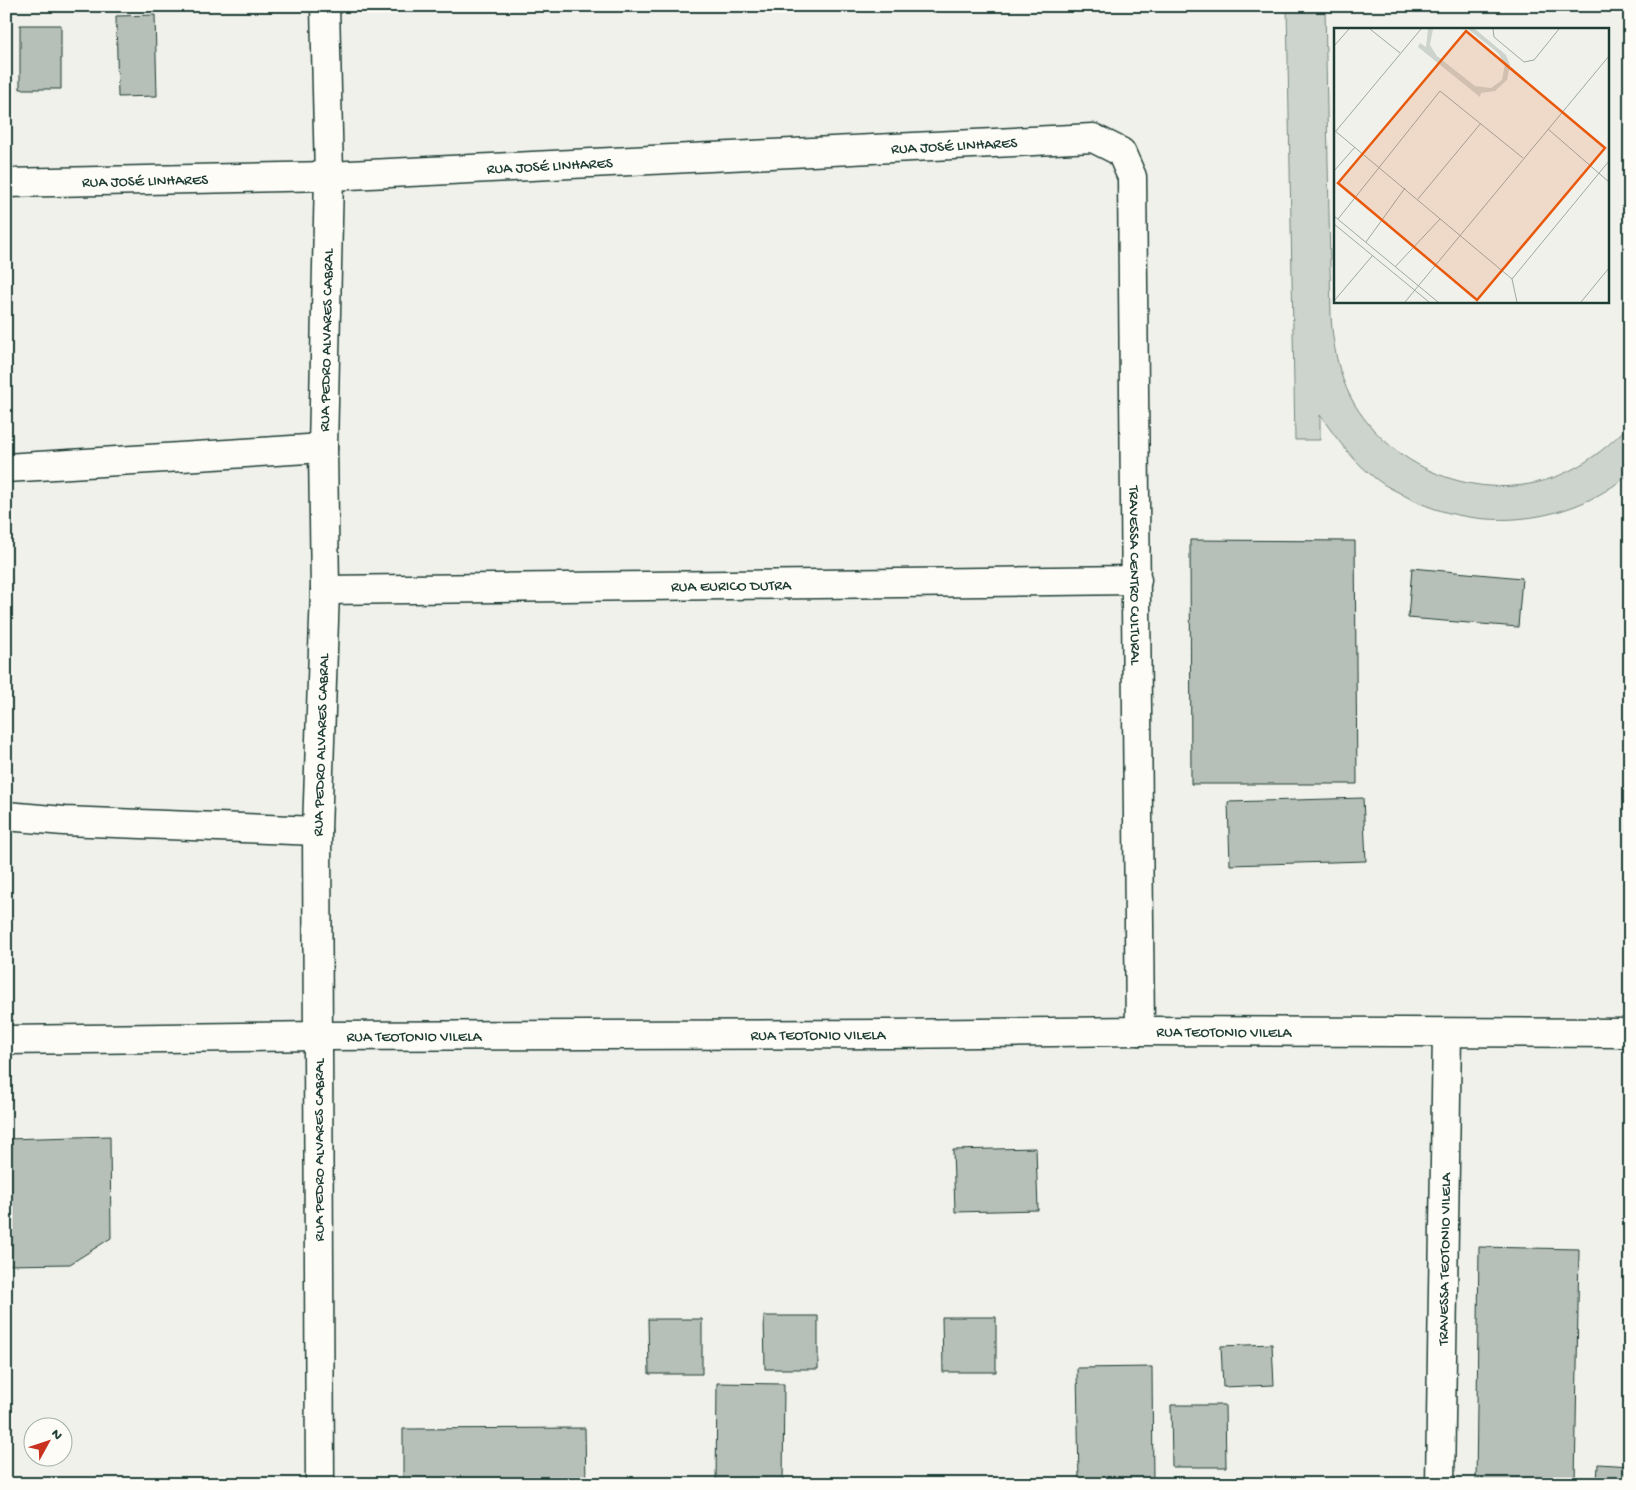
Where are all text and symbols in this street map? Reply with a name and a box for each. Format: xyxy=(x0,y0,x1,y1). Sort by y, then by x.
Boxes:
inset map xyxy=(1334,28,1608,302)
street label: RUA JOSÉ LINHARES xyxy=(891,135,1018,159)
street label: RUA JOSÉ LINHARES xyxy=(486,155,613,179)
street label: RUA JOSÉ LINHARES xyxy=(82,172,208,192)
street label: RUA PEDRO ALVARES CABRAL xyxy=(316,248,338,432)
street label: TRAVESSA CENTRO CULTURAL xyxy=(1124,485,1144,665)
street label: RUA EURICO DUTRA xyxy=(671,577,792,597)
street label: RUA PEDRO ALVARES CABRAL xyxy=(310,653,334,837)
street label: RUA TEOTONIO VILELA xyxy=(1156,1024,1293,1043)
street label: RUA TEOTONIO VILELA xyxy=(750,1027,887,1045)
street label: RUA TEOTONIO VILELA xyxy=(346,1028,483,1047)
street label: RUA PEDRO ALVARES CABRAL xyxy=(311,1058,329,1241)
street label: TRAVESSA TEOTONIO VILELA xyxy=(1435,1171,1456,1347)
north arrow xyxy=(22,1418,72,1468)
text: N xyxy=(47,1426,65,1444)

